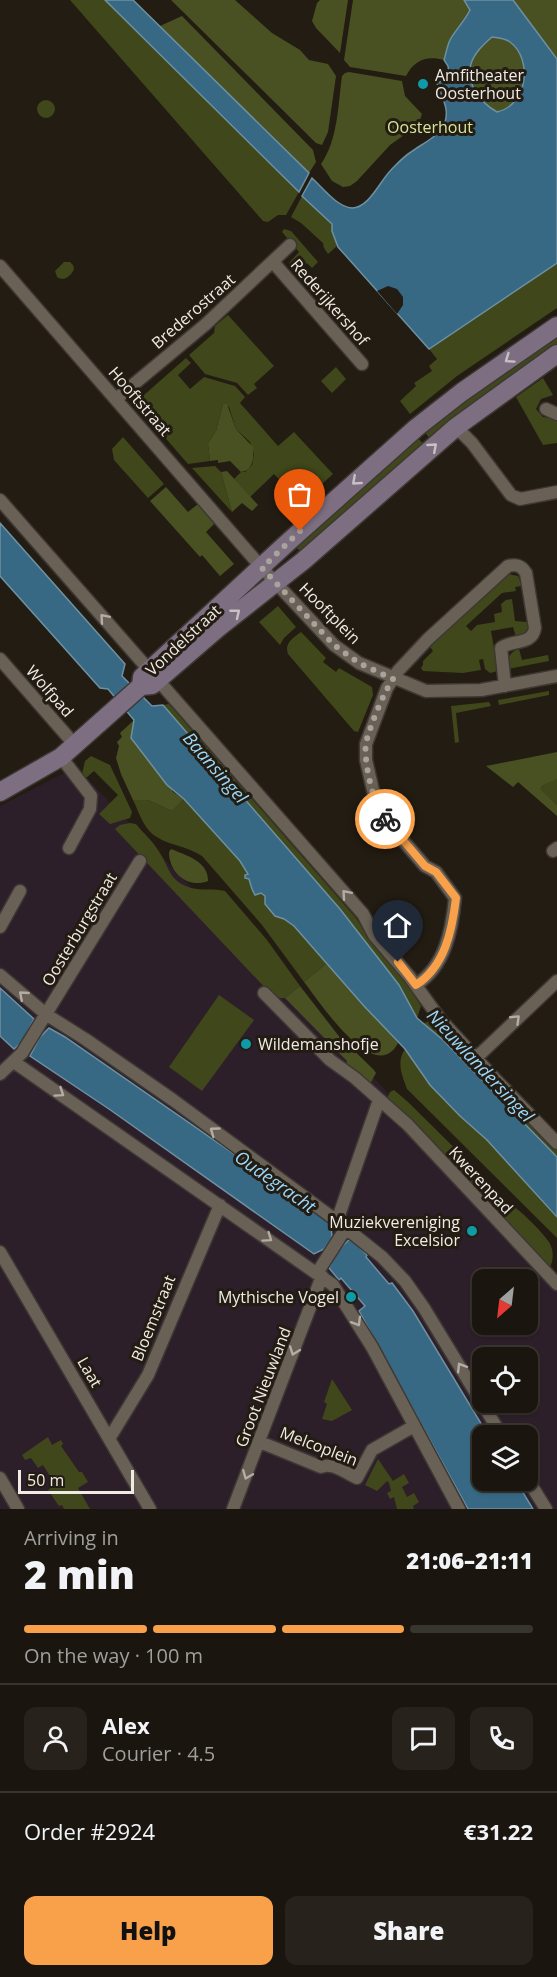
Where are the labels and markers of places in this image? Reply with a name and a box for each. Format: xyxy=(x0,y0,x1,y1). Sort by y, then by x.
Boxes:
place label: Amfitheater Oosterhout xyxy=(435,64,524,104)
marker: Amfitheater Oosterhout xyxy=(416,77,430,91)
pin xyxy=(274,469,325,531)
pin xyxy=(372,900,423,962)
place label: Wildemanshofje xyxy=(258,1033,379,1055)
marker: Wildemanshofje xyxy=(239,1037,253,1051)
place label: Muziekvereniging Excelsior xyxy=(329,1211,460,1251)
marker: Muziekvereniging Excelsior xyxy=(465,1224,479,1238)
place label: Mythische Vogel xyxy=(218,1286,339,1308)
marker: Mythische Vogel xyxy=(344,1290,358,1304)

